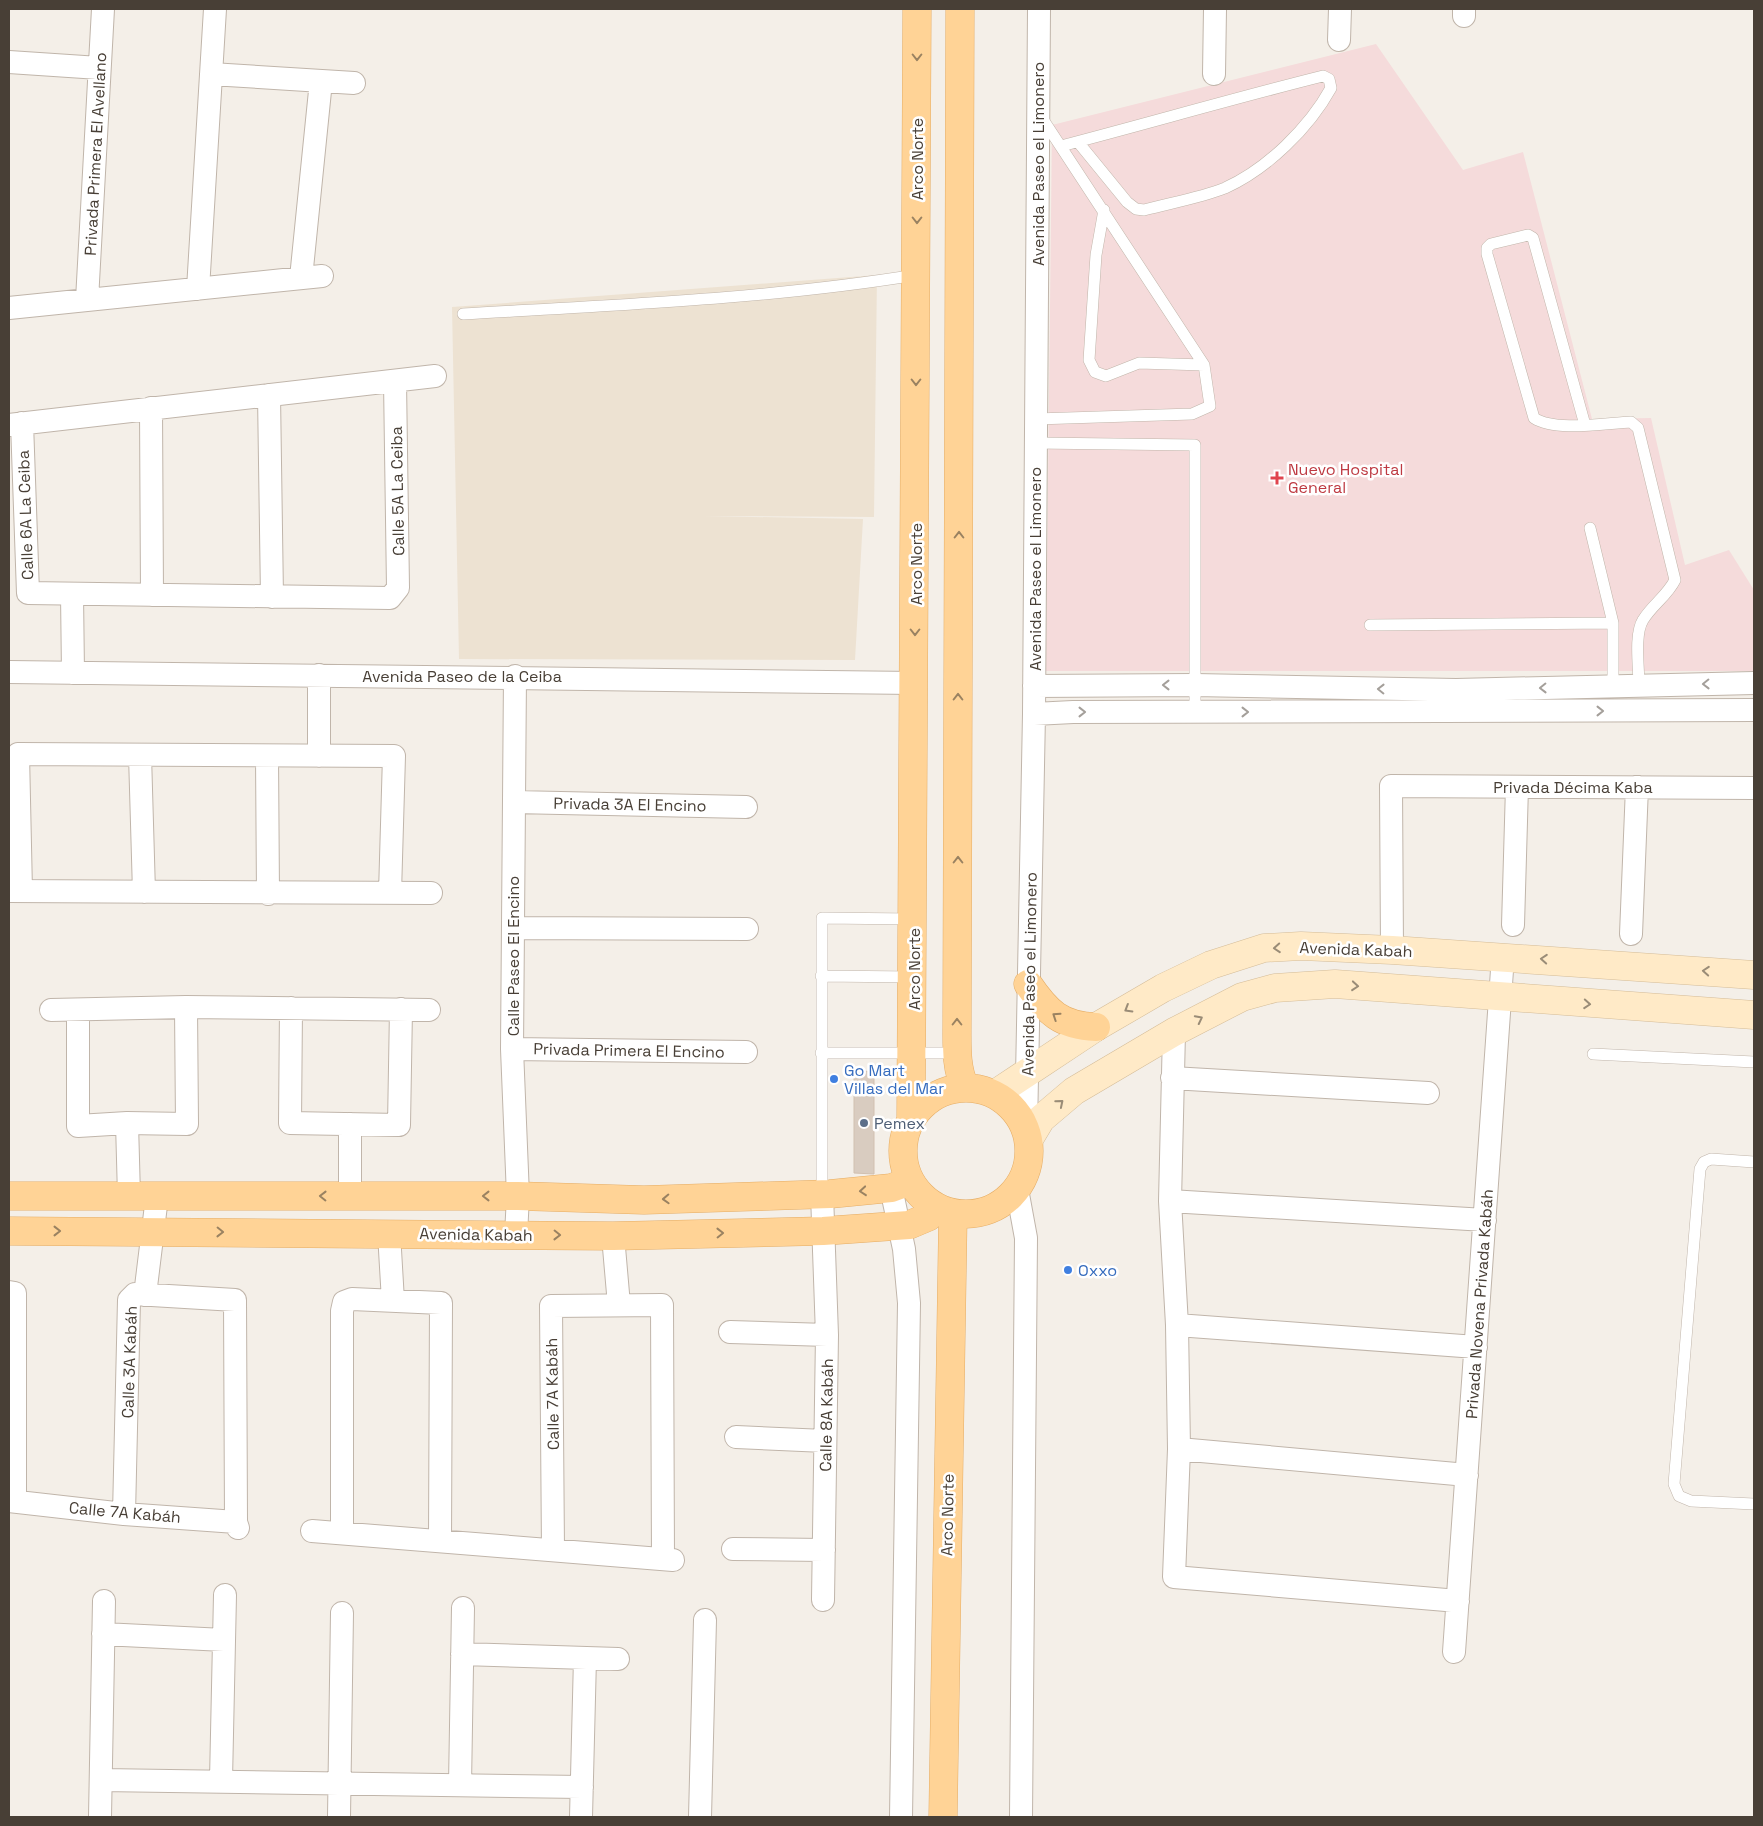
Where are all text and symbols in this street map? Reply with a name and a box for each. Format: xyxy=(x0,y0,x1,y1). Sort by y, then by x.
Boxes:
street label: Privada Primera El Avellano xyxy=(80,52,111,256)
one-way arrow xyxy=(912,54,922,62)
street label: Avenida Paseo el Limonero xyxy=(1028,62,1049,266)
street label: Arco Norte xyxy=(907,118,928,200)
one-way arrow xyxy=(912,216,922,224)
one-way arrow xyxy=(911,379,921,387)
street label: Calle 5A La Ceiba xyxy=(386,426,409,556)
street label: Calle 6A La Ceiba xyxy=(13,450,38,580)
place label: Nuevo Hospital General xyxy=(1288,459,1403,498)
street label: Avenida Paseo el Limonero xyxy=(1025,467,1046,671)
marker: Nuevo Hospital General xyxy=(1270,471,1284,485)
street label: Arco Norte xyxy=(906,523,927,605)
one-way arrow xyxy=(954,530,964,538)
one-way arrow xyxy=(910,629,920,637)
street label: Avenida Paseo de la Ceiba xyxy=(362,666,562,687)
one-way arrow xyxy=(1701,679,1709,689)
one-way arrow xyxy=(1161,680,1169,690)
one-way arrow xyxy=(1376,683,1384,694)
one-way arrow xyxy=(1539,683,1546,693)
one-way arrow xyxy=(953,693,963,700)
one-way arrow xyxy=(1596,705,1604,716)
one-way arrow xyxy=(1079,707,1087,717)
one-way arrow xyxy=(1242,707,1249,717)
street label: Privada Décima Kaba xyxy=(1493,777,1653,798)
street label: Privada 3A El Encino xyxy=(553,793,707,816)
one-way arrow xyxy=(953,855,963,863)
street label: Avenida Paseo el Limonero xyxy=(1017,872,1042,1076)
street label: Calle Paseo El Encino xyxy=(503,876,524,1036)
street label: Arco Norte xyxy=(904,928,925,1010)
street label: Avenida Kabah xyxy=(1299,937,1413,962)
one-way arrow xyxy=(1272,942,1280,953)
one-way arrow xyxy=(1539,954,1547,965)
one-way arrow xyxy=(1701,966,1709,977)
one-way arrow xyxy=(1352,980,1360,991)
one-way arrow xyxy=(1583,998,1591,1009)
one-way arrow xyxy=(1124,1002,1133,1012)
one-way arrow xyxy=(1052,1012,1061,1022)
one-way arrow xyxy=(1194,1015,1203,1025)
one-way arrow xyxy=(952,1018,962,1026)
street label: Privada Primera El Encino xyxy=(533,1038,725,1063)
place label: Go Mart Villas del Mar xyxy=(844,1060,944,1099)
marker: Go Mart Villas del Mar xyxy=(828,1073,840,1085)
one-way arrow xyxy=(1055,1099,1064,1108)
place label: Pemex xyxy=(874,1113,925,1134)
marker: Pemex xyxy=(858,1117,870,1129)
one-way arrow xyxy=(859,1185,867,1196)
street label: Privada Novena Privada Kabáh xyxy=(1461,1188,1498,1420)
one-way arrow xyxy=(319,1191,327,1202)
one-way arrow xyxy=(482,1191,490,1201)
one-way arrow xyxy=(662,1194,670,1204)
street label: Avenida Kabah xyxy=(419,1223,533,1246)
one-way arrow xyxy=(54,1226,62,1236)
one-way arrow xyxy=(216,1227,224,1237)
one-way arrow xyxy=(716,1228,724,1238)
one-way arrow xyxy=(554,1230,562,1240)
place label: Oxxo xyxy=(1078,1260,1117,1281)
marker: Oxxo xyxy=(1062,1264,1074,1276)
street label: Calle 3A Kabáh xyxy=(117,1305,142,1419)
street label: Calle 7A Kabáh xyxy=(541,1338,564,1450)
street label: Calle 8A Kabáh xyxy=(815,1358,838,1472)
street label: Arco Norte xyxy=(936,1474,959,1556)
street label: Calle 7A Kabáh xyxy=(68,1497,182,1528)

